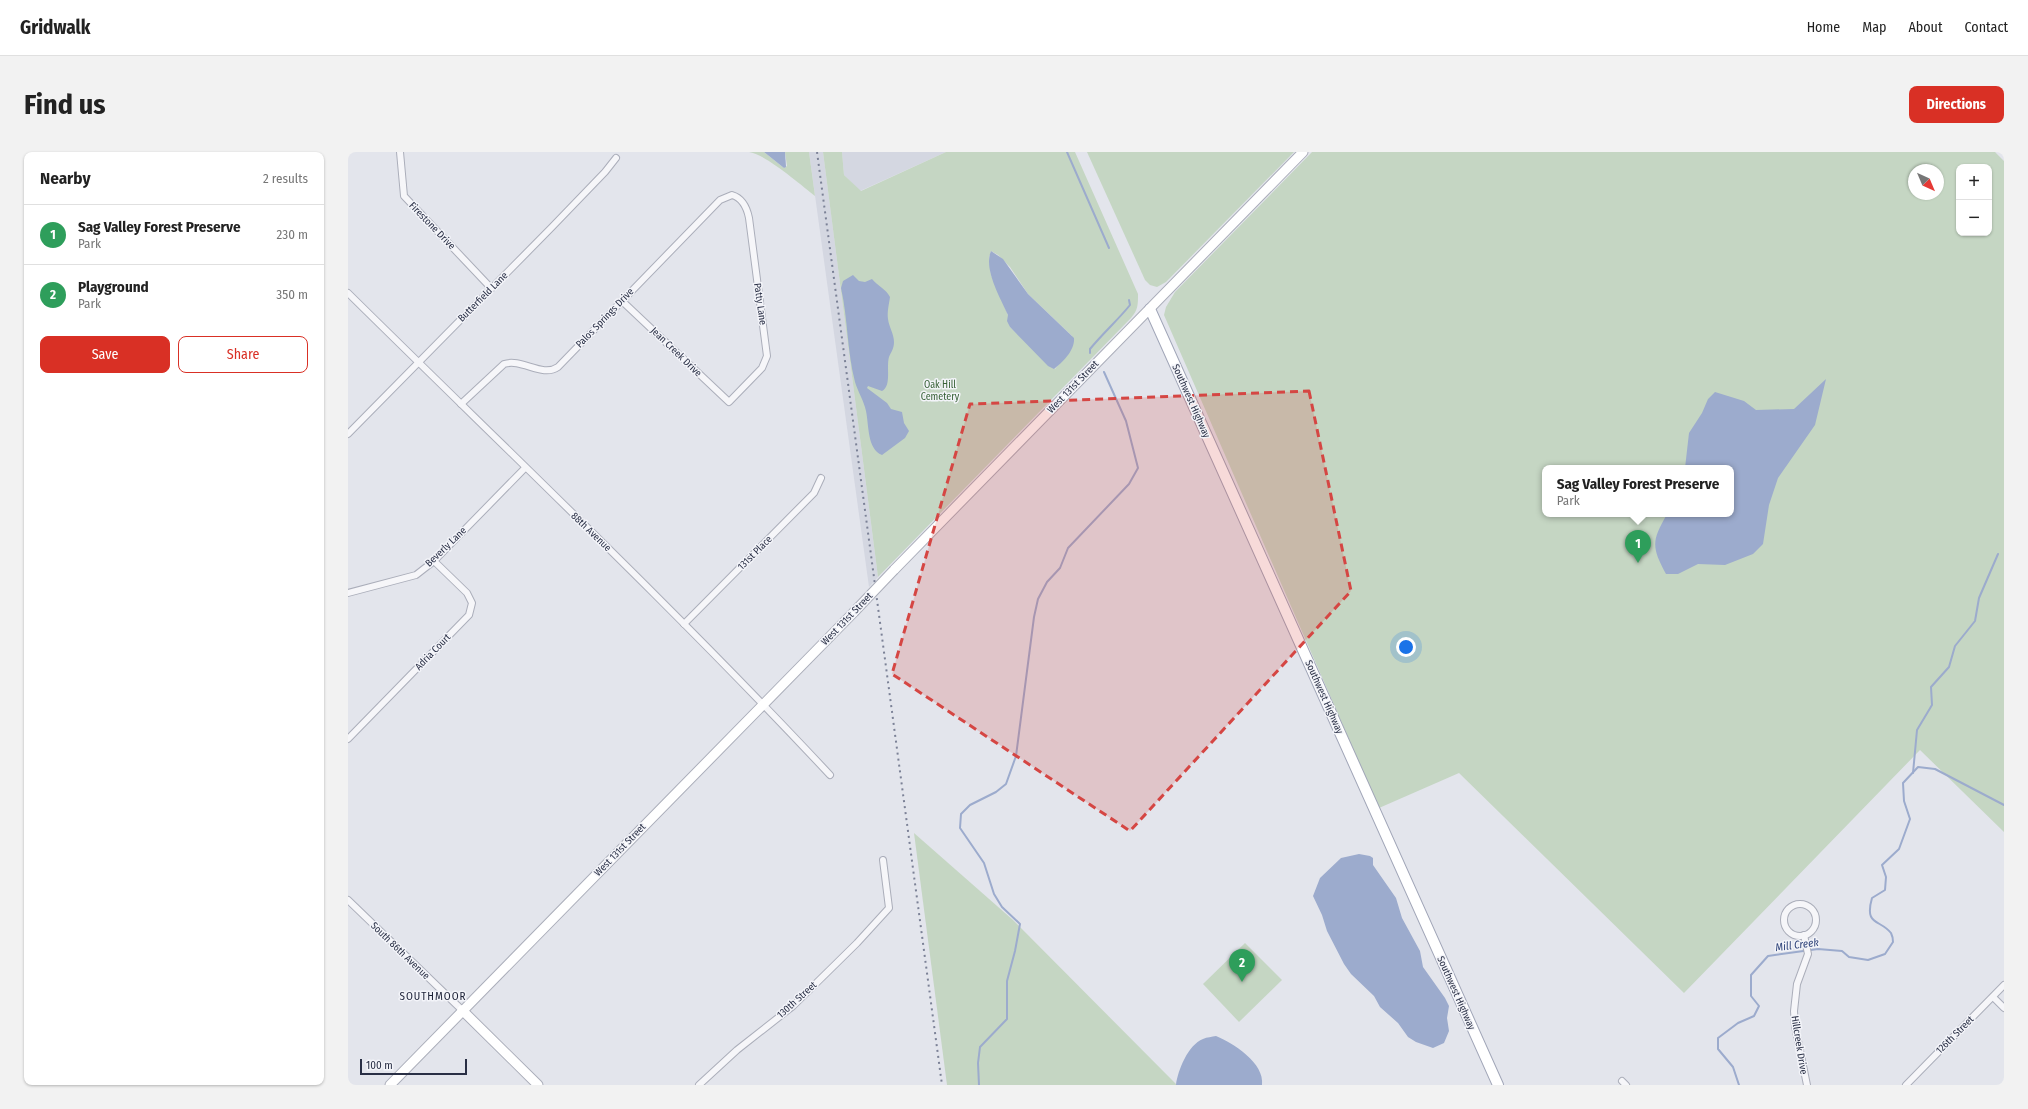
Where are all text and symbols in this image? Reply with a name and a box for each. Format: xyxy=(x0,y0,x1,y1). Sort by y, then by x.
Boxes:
text: Gridwalk xyxy=(20,16,90,39)
text: Home xyxy=(1807,19,1840,36)
text: Map xyxy=(1862,19,1886,36)
text: About xyxy=(1908,19,1943,36)
text: Contact xyxy=(1965,19,2008,36)
button: Directions xyxy=(1909,86,2004,123)
text: Find us xyxy=(24,88,106,121)
north arrow xyxy=(1908,164,1944,200)
map controls xyxy=(1956,164,1992,236)
button: + xyxy=(1956,164,1992,200)
text: Nearby xyxy=(40,168,91,189)
text: 2 results xyxy=(263,171,308,186)
street label: Firestone Drive xyxy=(406,200,458,252)
button: − xyxy=(1956,200,1992,236)
text: Sag Valley Forest Preserve xyxy=(78,218,241,236)
text: 1 xyxy=(50,227,56,242)
text: 230 m xyxy=(277,227,308,242)
text: Park xyxy=(78,236,101,251)
street label: Butterfield Lane xyxy=(456,270,510,324)
text: Playground xyxy=(78,278,149,296)
street label: Patty Lane xyxy=(751,282,769,326)
street label: Palos Springs Drive xyxy=(574,286,636,350)
text: 2 xyxy=(50,287,56,302)
text: 350 m xyxy=(276,287,308,302)
text: Park xyxy=(78,296,101,311)
street label: Jean Creek Drive xyxy=(648,325,704,379)
button: Save xyxy=(40,336,170,373)
button: Share xyxy=(178,336,308,373)
street label: West 131st Street xyxy=(1045,358,1102,416)
street label: Southwest Highway xyxy=(1169,362,1213,440)
park label: Oak Hill Cemetery xyxy=(921,379,960,403)
popup xyxy=(1542,465,1734,517)
text: Sag Valley Forest Preserve xyxy=(1557,475,1719,493)
text: Park xyxy=(1557,493,1580,508)
street label: 88th Avenue xyxy=(569,510,614,554)
street label: Beverly Lane xyxy=(423,525,469,569)
pin: 1 xyxy=(1625,530,1651,563)
street label: 131st Place xyxy=(735,533,775,573)
street label: West 131st Street xyxy=(819,590,876,648)
street label: Adria Court xyxy=(413,631,454,673)
your location xyxy=(1396,637,1416,657)
street label: Southwest Highway xyxy=(1302,658,1346,736)
street label: West 131st Street xyxy=(592,821,649,879)
street label: South 86th Avenue xyxy=(368,920,432,982)
water label: Mill Creek xyxy=(1775,936,1820,954)
pin: 2 xyxy=(1229,949,1255,982)
street label: Southwest Highway xyxy=(1434,954,1478,1032)
street label: 130th Street xyxy=(775,979,820,1021)
district label: SOUTHMOOR xyxy=(399,990,467,1003)
street label: 126th Street xyxy=(1934,1013,1977,1056)
street label: Hillcreek Drive xyxy=(1788,1015,1810,1075)
scale bar xyxy=(360,1057,467,1076)
text: 100 m xyxy=(366,1059,393,1072)

